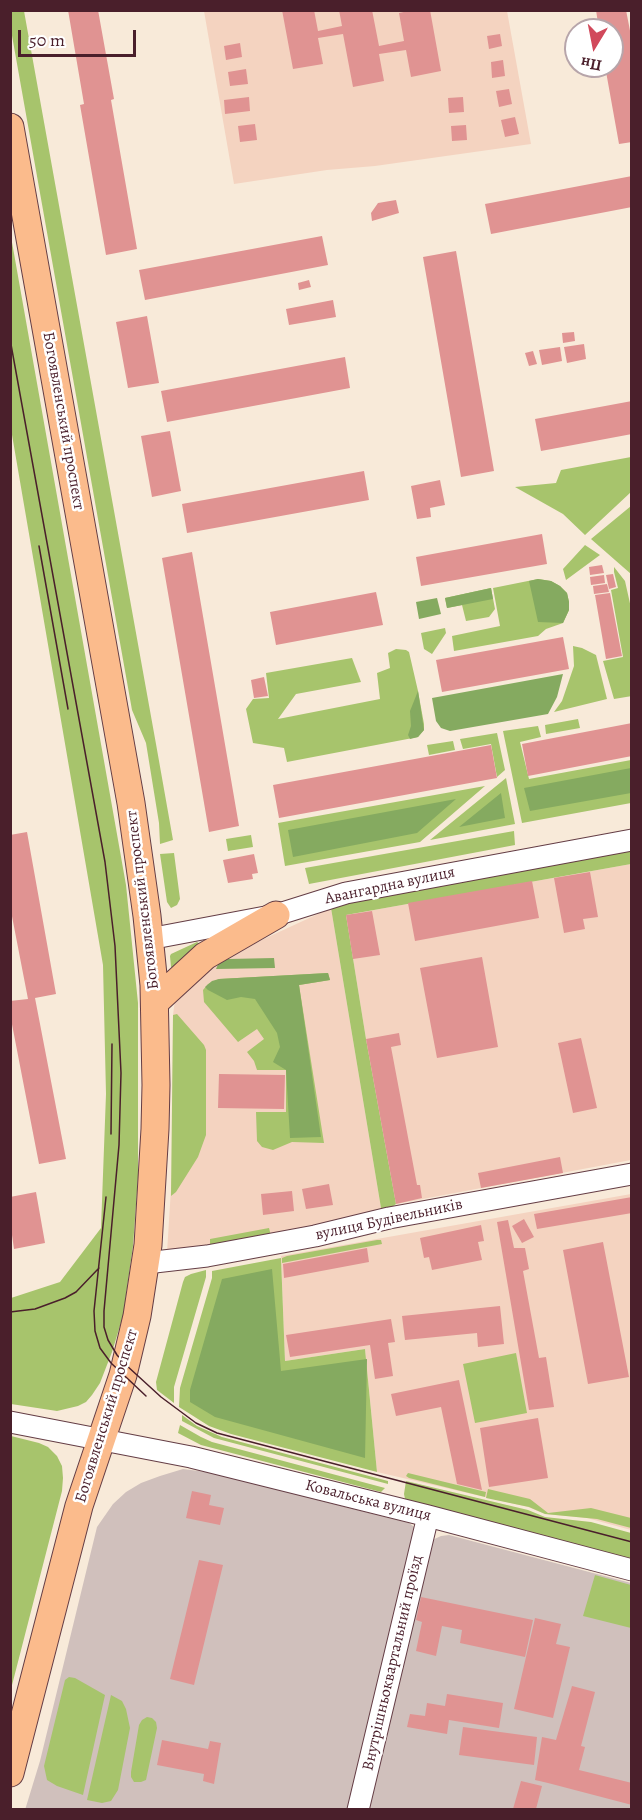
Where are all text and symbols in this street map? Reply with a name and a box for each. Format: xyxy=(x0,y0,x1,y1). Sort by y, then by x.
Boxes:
scale bar xyxy=(21,18,140,56)
north arrow xyxy=(564,18,624,78)
text: 50 m xyxy=(29,28,65,52)
text: Пн xyxy=(579,51,603,76)
street label: Богоявленський проспект xyxy=(38,330,88,512)
street label: Богоявленський проспект xyxy=(122,809,164,991)
street label: Авангардна вулиця xyxy=(323,863,457,909)
street label: вулиця Будівельників xyxy=(314,1195,464,1245)
street label: Богоявленський проспект xyxy=(71,1327,143,1505)
street label: Ковальська вулиця xyxy=(303,1476,433,1526)
street label: Внутрішньоквартальний проїзд xyxy=(359,1553,427,1773)

